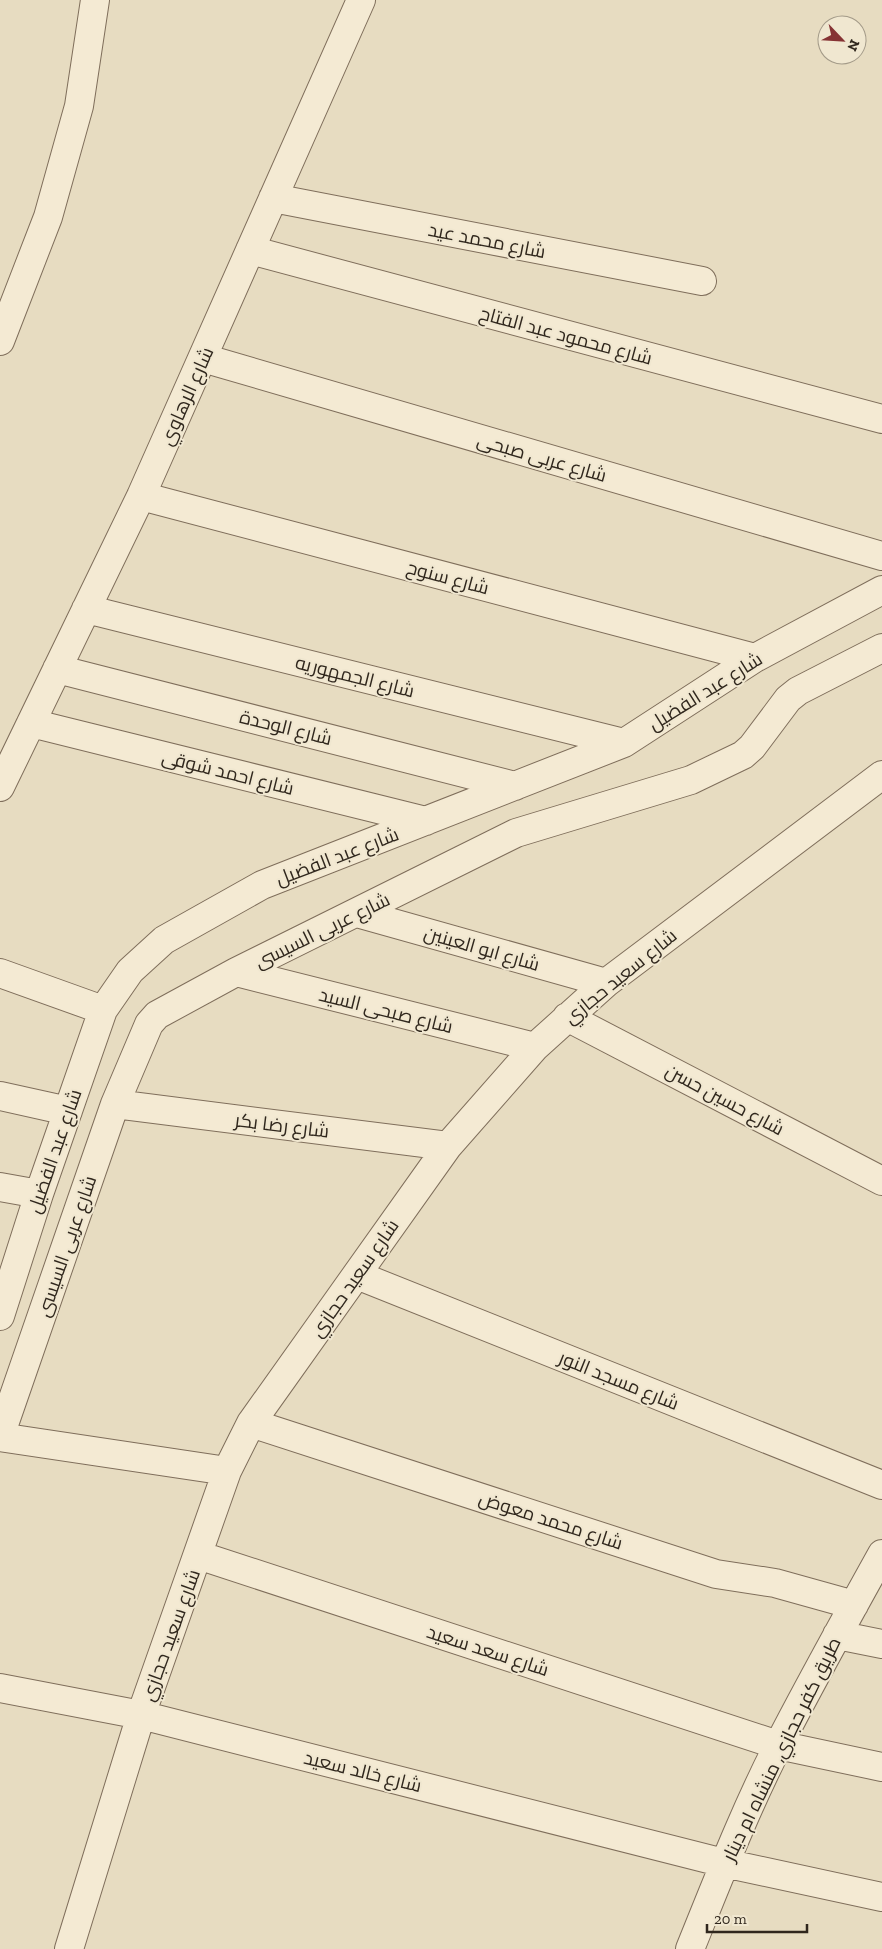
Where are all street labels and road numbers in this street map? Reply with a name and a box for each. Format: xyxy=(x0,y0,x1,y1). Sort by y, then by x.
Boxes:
street label: شارع محمد عيد xyxy=(426,218,548,265)
street label: شارع محمود عبد الفتاح xyxy=(476,301,655,372)
street label: شارع الرهاوي xyxy=(155,343,221,450)
street label: شارع عربى صبحى xyxy=(474,428,609,489)
street label: شارع سنوح xyxy=(404,555,492,601)
street label: شارع عبد الفضيل xyxy=(644,647,768,737)
street label: شارع الجمهوريه xyxy=(293,651,417,704)
street label: شارع الوحدة xyxy=(237,705,334,752)
street label: شارع احمد شوقى xyxy=(159,745,296,802)
street label: شارع عبد الفضيل xyxy=(272,822,403,892)
street label: شارع عربى السيسى xyxy=(251,888,395,975)
street label: شارع ابو العينين xyxy=(421,921,542,978)
street label: شارع سعيد حجازي xyxy=(559,924,683,1031)
street label: شارع صبحى السيد xyxy=(316,983,455,1040)
street label: شارع حسين حسن xyxy=(661,1059,788,1142)
street label: شارع عبد الفضيل xyxy=(22,1086,88,1217)
street label: شارع رضا بكر xyxy=(232,1108,330,1145)
street label: شارع عربى السيسى xyxy=(32,1173,103,1320)
street label: شارع سعيد حجازي xyxy=(305,1215,406,1343)
street label: شارع مسجد النور xyxy=(554,1346,682,1417)
street label: شارع محمد معوض xyxy=(475,1486,626,1556)
street label: شارع سعيد حجازي xyxy=(136,1566,208,1705)
street label: شارع سعد سعيد xyxy=(423,1620,552,1683)
street label: طريق كفر حجازي, منشاه ام دينار xyxy=(717,1633,848,1867)
street label: شارع خالد سعيد xyxy=(301,1746,424,1799)

